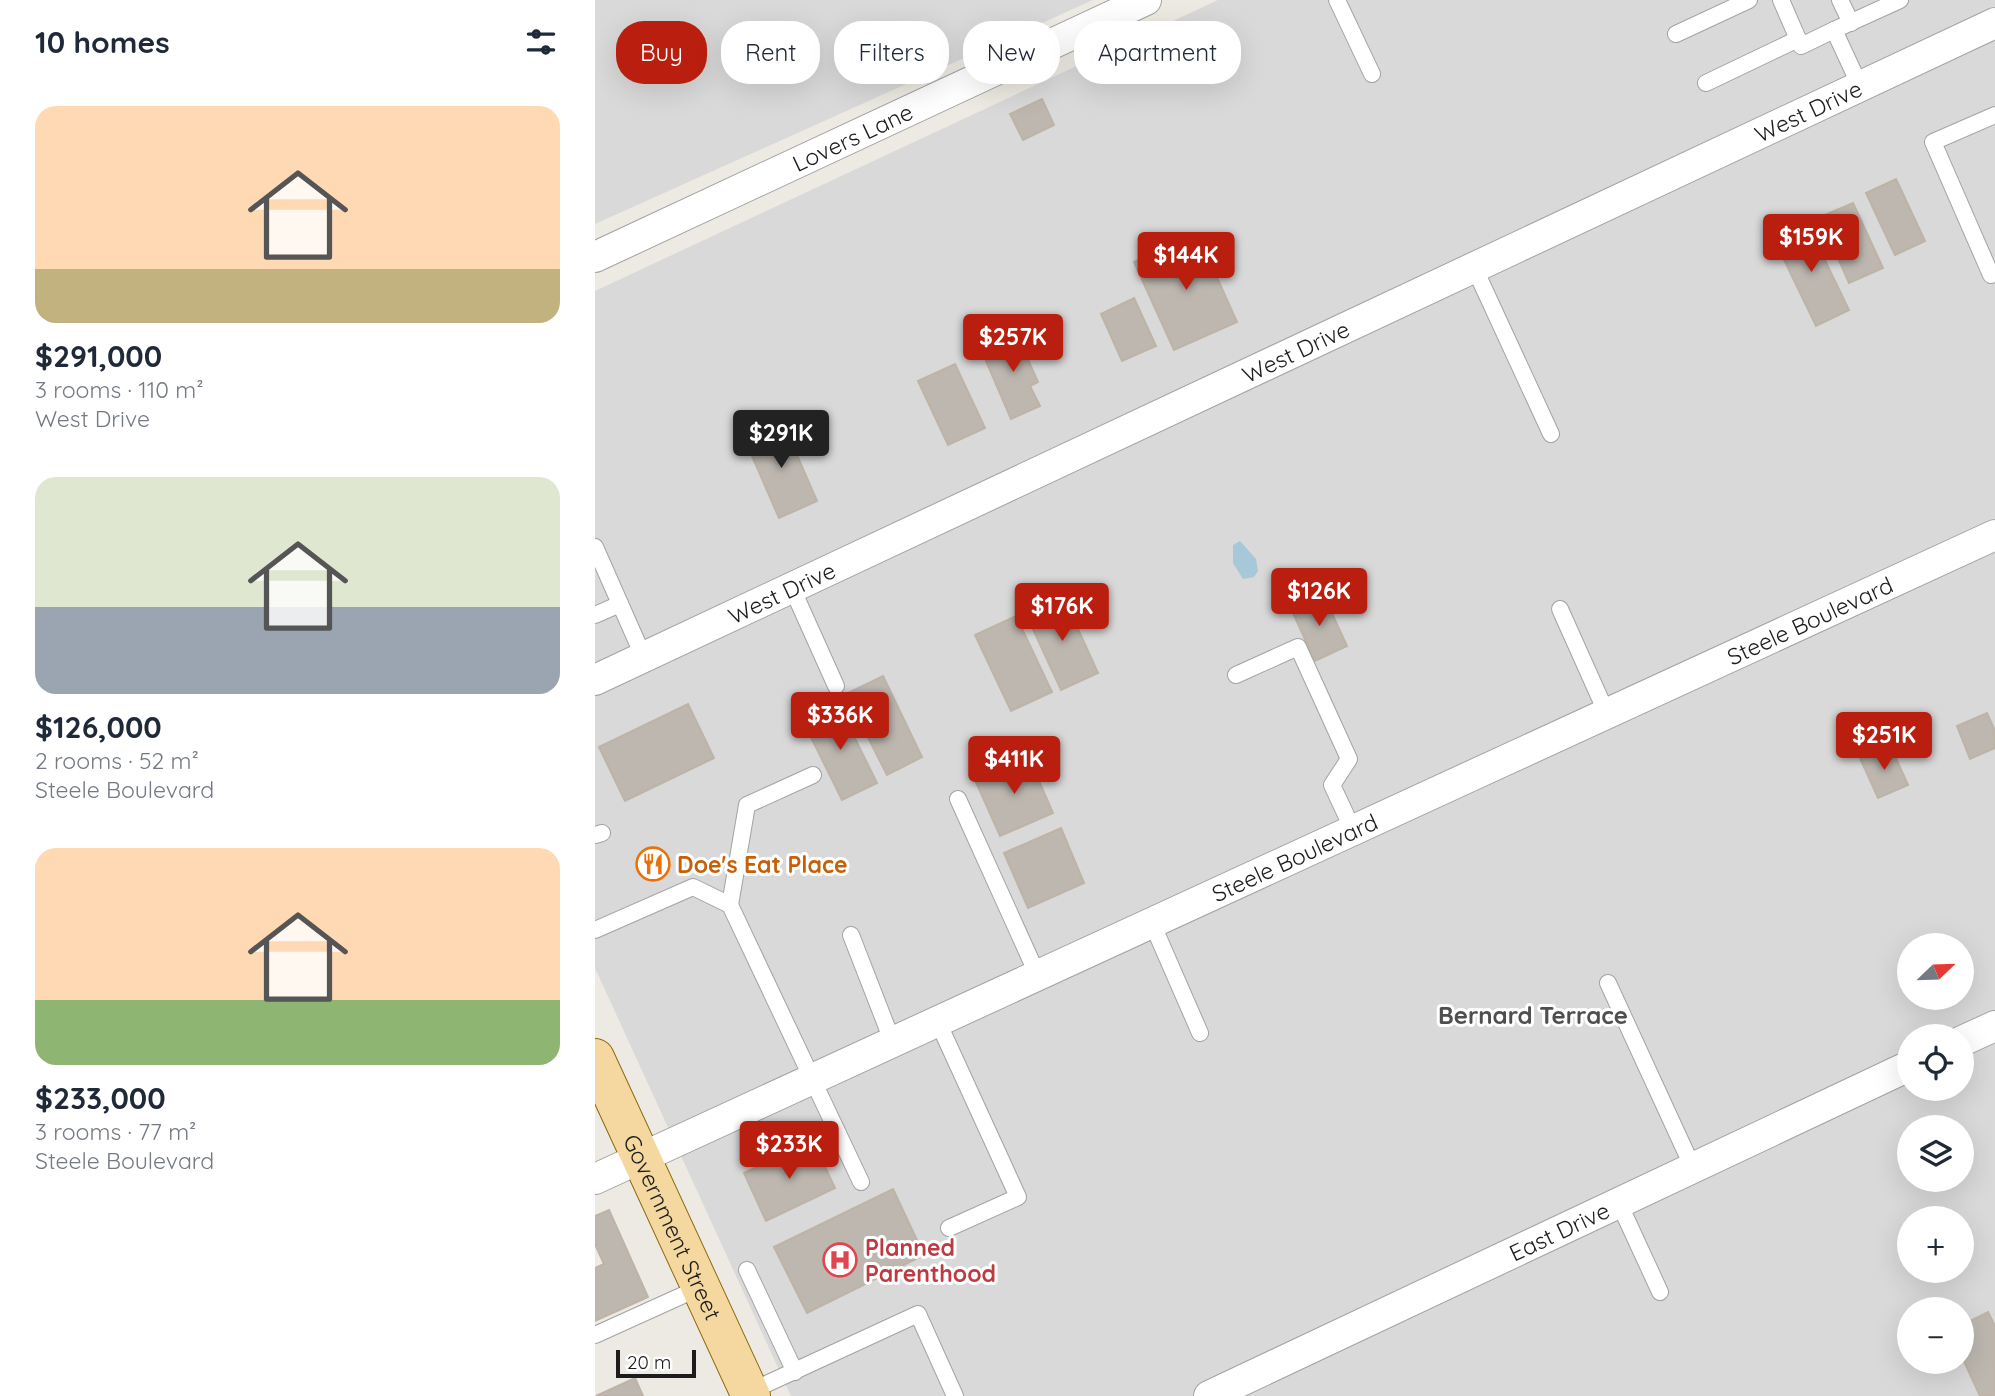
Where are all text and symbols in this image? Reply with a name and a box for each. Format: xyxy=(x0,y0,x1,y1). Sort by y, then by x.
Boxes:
chip: Buy xyxy=(616,21,707,84)
chip: Rent xyxy=(721,21,820,84)
chip: Filters xyxy=(834,21,949,84)
chip: New xyxy=(963,21,1060,84)
chip: Apartment xyxy=(1074,21,1241,84)
text: 10 homes xyxy=(35,23,170,61)
icon: filters xyxy=(522,23,560,61)
street label: West Drive xyxy=(1750,73,1866,148)
street label: Lovers Lane xyxy=(788,96,917,177)
icon: home xyxy=(235,152,361,278)
pin: $159K xyxy=(1762,215,1860,274)
text: $159K xyxy=(1779,222,1843,251)
pin: $144K xyxy=(1137,232,1235,292)
text: $144K xyxy=(1154,240,1218,269)
pin: $257K xyxy=(964,314,1062,374)
street label: West Drive xyxy=(1237,314,1354,389)
text: $257K xyxy=(979,322,1047,351)
text: $291,000 xyxy=(35,337,162,375)
text: 3 rooms · 110 m² xyxy=(35,375,204,404)
text: West Drive xyxy=(35,404,150,433)
pin: $291K xyxy=(732,410,830,470)
text: $291K xyxy=(749,418,813,447)
icon: home xyxy=(235,523,361,649)
street label: West Drive xyxy=(723,555,840,630)
pin: $126K xyxy=(1270,568,1368,628)
street label: Steele Boulevard xyxy=(1722,570,1897,671)
text: $126K xyxy=(1287,576,1351,605)
pin: $176K xyxy=(1013,584,1111,643)
text: $176K xyxy=(1031,591,1093,620)
pin: $336K xyxy=(791,692,889,752)
text: $336K xyxy=(807,700,873,729)
text: $126,000 xyxy=(35,708,162,746)
pin: $251K xyxy=(1835,712,1933,772)
text: $251K xyxy=(1852,720,1916,749)
pin: $411K xyxy=(965,736,1063,796)
text: $411K xyxy=(984,744,1044,773)
text: 2 rooms · 52 m² xyxy=(35,746,199,775)
text: Steele Boulevard xyxy=(35,775,214,804)
street label: Steele Boulevard xyxy=(1207,807,1382,908)
restaurant icon: Doe's Eat Place xyxy=(634,845,672,883)
place label: Doe's Eat Place xyxy=(677,850,847,879)
icon: home xyxy=(235,894,361,1020)
north arrow xyxy=(1897,933,1974,1010)
map controls xyxy=(1897,933,1974,1374)
district label: Bernard Terrace xyxy=(1438,1000,1628,1030)
button: locate xyxy=(1897,1024,1974,1101)
text: $233,000 xyxy=(35,1079,166,1117)
button: layers xyxy=(1897,1115,1974,1192)
text: 3 rooms · 77 m² xyxy=(35,1117,196,1146)
pin: $233K xyxy=(740,1122,838,1181)
street label: Government Street xyxy=(618,1129,728,1325)
text: $233K xyxy=(756,1129,822,1158)
text: Steele Boulevard xyxy=(35,1146,214,1175)
street label: East Drive xyxy=(1504,1195,1614,1267)
button: + xyxy=(1897,1206,1974,1283)
place label: Planned Parenthood xyxy=(865,1233,996,1288)
hospital icon: Planned Parenthood xyxy=(821,1241,859,1279)
button: − xyxy=(1897,1297,1974,1374)
scale bar xyxy=(616,1347,697,1379)
text: 20 m xyxy=(627,1350,671,1374)

